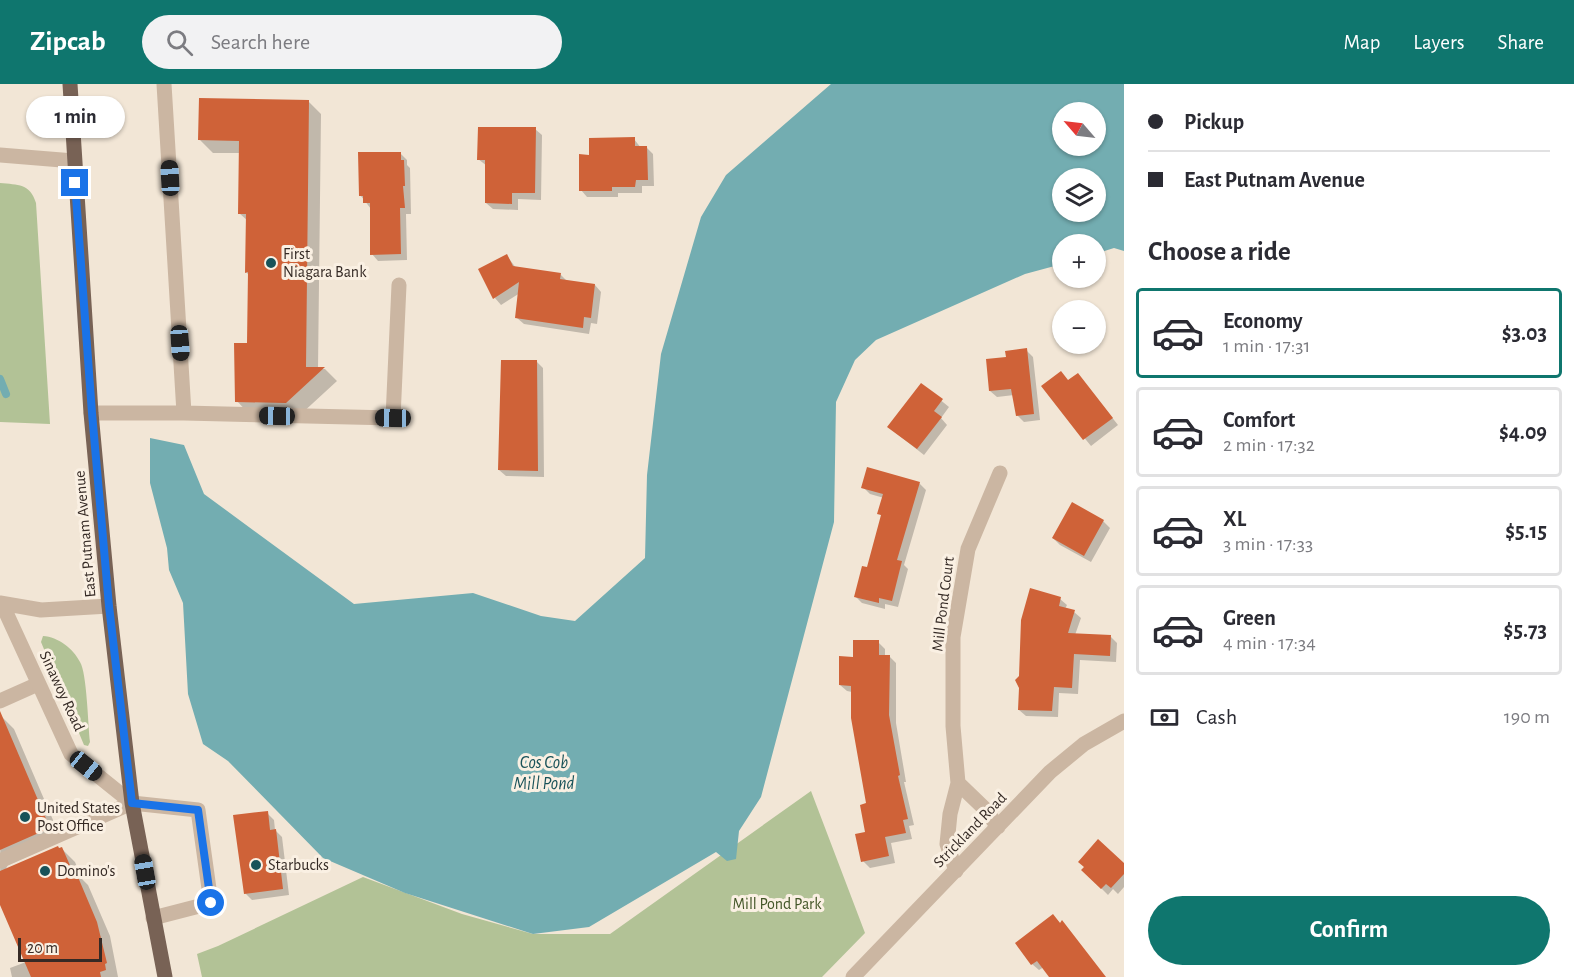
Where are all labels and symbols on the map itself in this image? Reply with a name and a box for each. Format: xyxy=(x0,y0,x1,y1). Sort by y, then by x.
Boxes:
callout: 1 min xyxy=(26,96,124,138)
north arrow xyxy=(1052,102,1106,156)
car xyxy=(160,160,180,196)
route end xyxy=(61,169,88,196)
place label: First Niagara Bank xyxy=(283,246,367,280)
marker: First Niagara Bank xyxy=(264,256,278,270)
car xyxy=(170,324,190,362)
car xyxy=(259,407,295,425)
car xyxy=(375,409,411,427)
street label: East Putnam Avenue xyxy=(71,470,99,598)
street label: Mill Pond Court xyxy=(929,556,957,652)
street label: Sinawoy Road xyxy=(36,648,87,734)
car xyxy=(66,748,106,784)
water label: Cos Cob Mill Pond xyxy=(513,754,575,793)
street label: Strickland Road xyxy=(930,789,1010,871)
place label: United States Post Office xyxy=(37,800,120,834)
marker: United States Post Office xyxy=(18,810,32,824)
car xyxy=(133,853,157,891)
place label: Starbucks xyxy=(268,857,329,873)
marker: Starbucks xyxy=(249,858,263,872)
place label: Domino's xyxy=(57,863,116,879)
marker: Domino's xyxy=(38,864,52,878)
route start xyxy=(197,889,224,916)
park label: Mill Pond Park xyxy=(732,896,822,912)
scale bar xyxy=(18,935,102,962)

